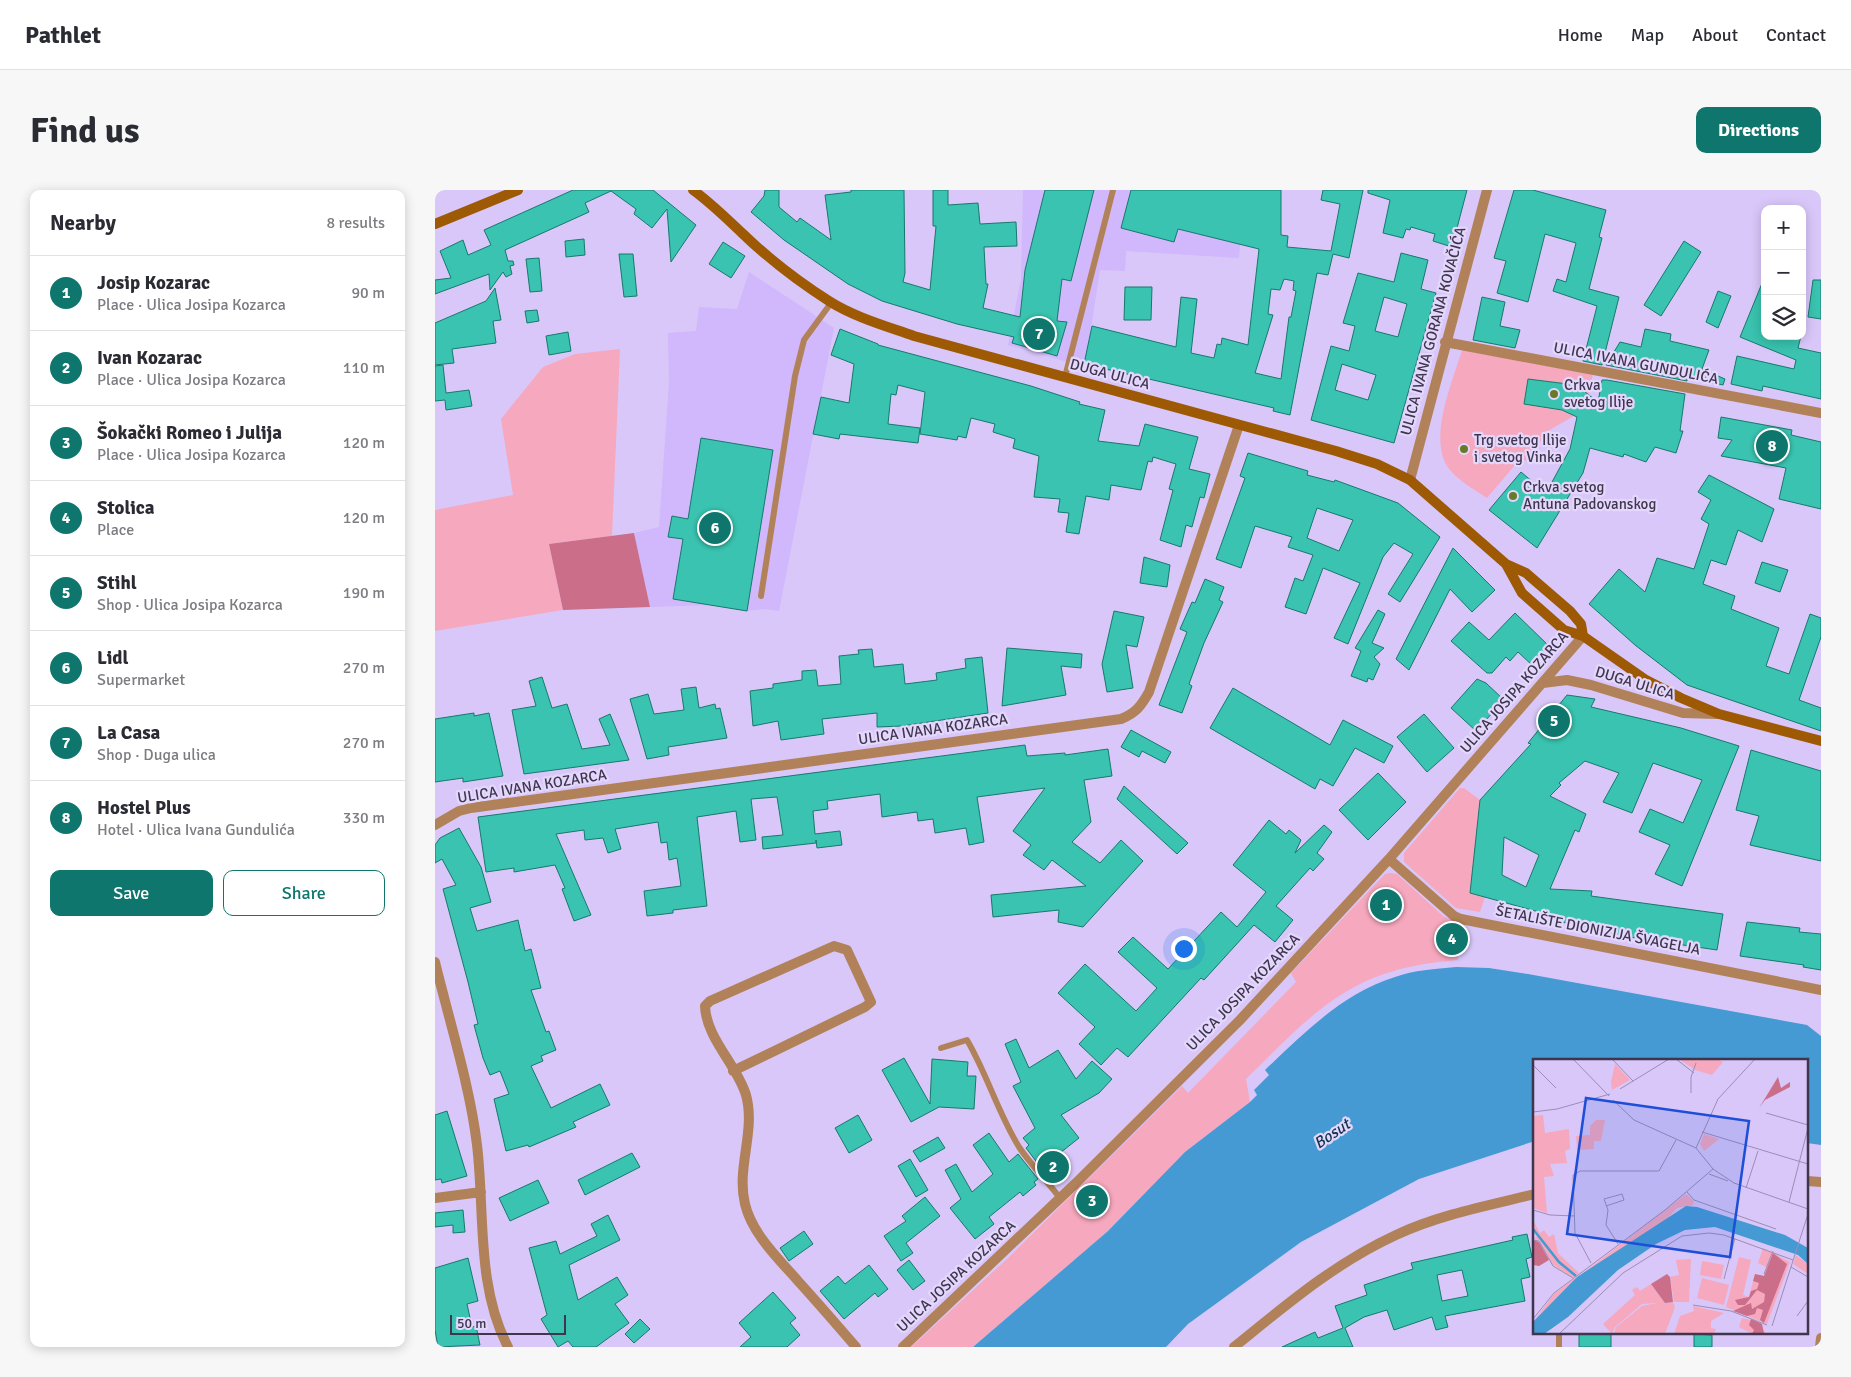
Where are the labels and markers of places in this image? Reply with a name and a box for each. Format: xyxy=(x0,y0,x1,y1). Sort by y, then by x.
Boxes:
pin: 7 xyxy=(1023,315,1055,353)
place label: Crkva svetog Ilije xyxy=(1564,376,1633,411)
marker: Crkva svetog Ilije xyxy=(1548,388,1560,400)
pin: 8 xyxy=(1756,427,1788,465)
place label: Trg svetog Ilije i svetog Vinka xyxy=(1474,431,1567,466)
marker: Trg svetog Ilije i svetog Vinka xyxy=(1458,443,1470,455)
place label: Crkva svetog Antuna Padovanskog xyxy=(1523,478,1656,513)
marker: Crkva svetog Antuna Padovanskog xyxy=(1507,490,1519,502)
pin: 6 xyxy=(699,509,731,547)
pin: 5 xyxy=(1538,702,1570,740)
pin: 1 xyxy=(1370,886,1402,924)
pin: 4 xyxy=(1436,920,1468,958)
pin: 2 xyxy=(1037,1148,1069,1186)
pin: 3 xyxy=(1076,1182,1108,1220)

